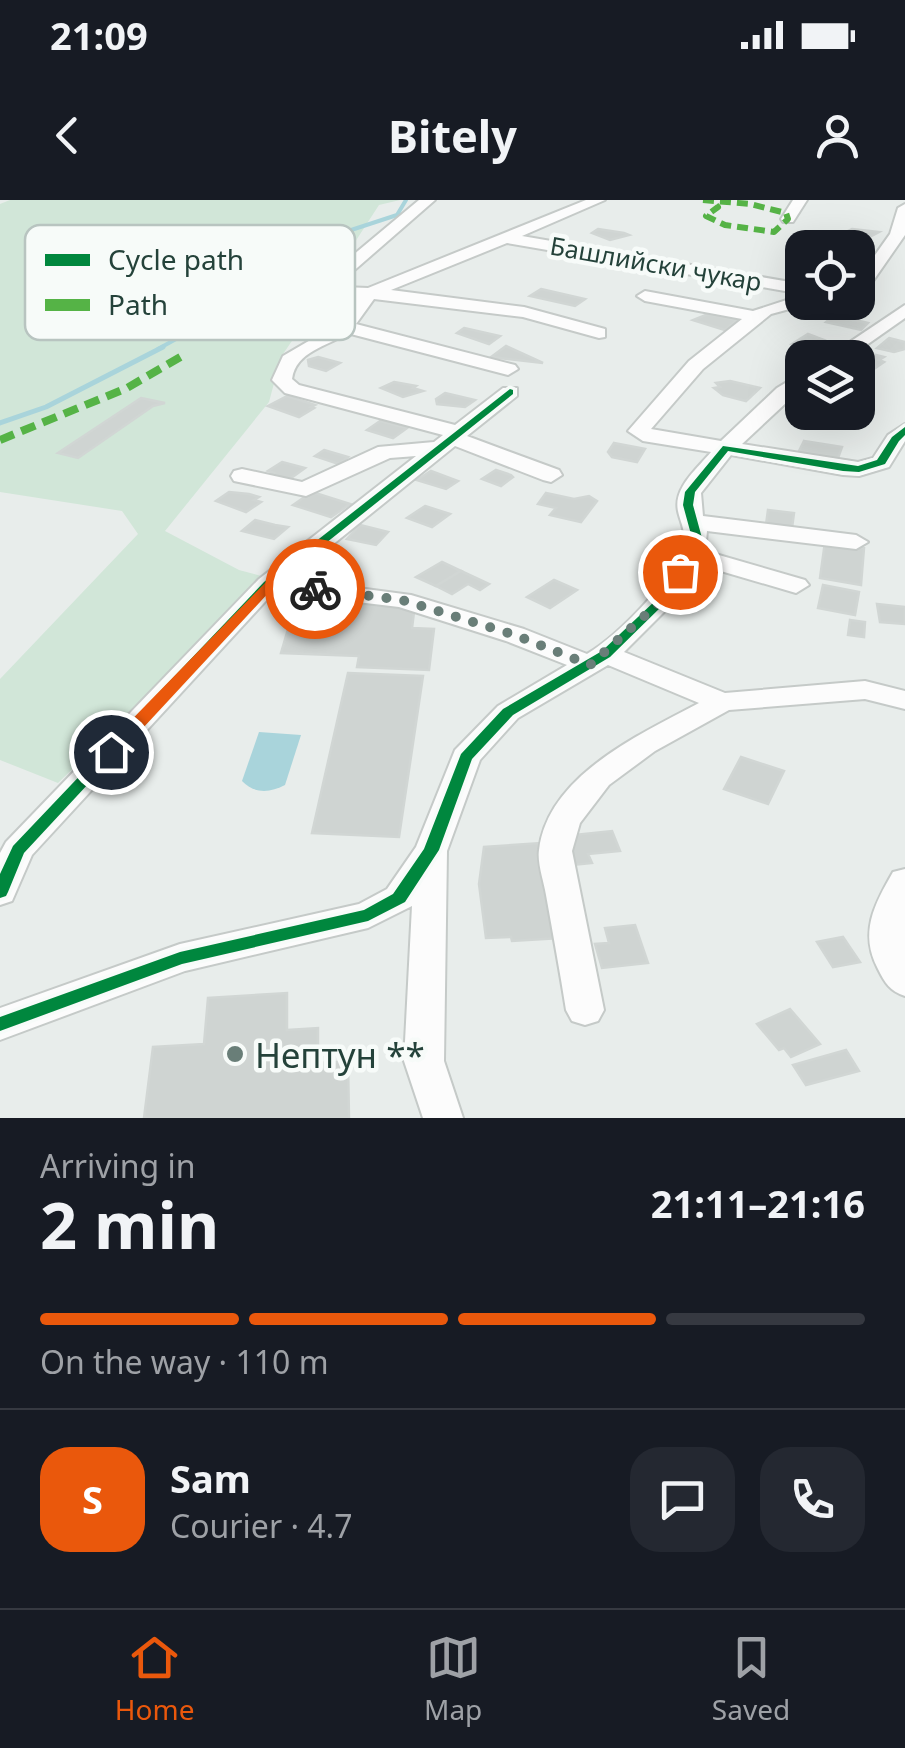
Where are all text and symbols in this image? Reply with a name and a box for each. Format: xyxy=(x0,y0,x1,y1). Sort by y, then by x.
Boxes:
text: 21:09 xyxy=(50,9,148,61)
text: Bitely xyxy=(388,105,517,166)
icon: back xyxy=(40,108,95,163)
icon: person xyxy=(810,108,865,163)
legend xyxy=(25,225,355,340)
street label: Башлийски чукар xyxy=(548,228,764,298)
map controls xyxy=(785,230,875,430)
button: locate xyxy=(785,230,875,320)
text: Cycle path xyxy=(108,240,244,278)
text: Path xyxy=(108,285,168,323)
button: layers xyxy=(785,340,875,430)
pin xyxy=(638,530,723,615)
courier xyxy=(265,539,365,639)
icon: bag xyxy=(653,545,708,600)
icon: bike xyxy=(288,562,343,617)
pin xyxy=(69,710,154,795)
icon: home xyxy=(84,725,139,780)
place label: Нептун ** xyxy=(255,1031,425,1078)
marker: Нептун ** xyxy=(224,1043,246,1065)
text: Arriving in xyxy=(40,1144,195,1187)
text: 21:11–21:16 xyxy=(651,1177,865,1229)
text: 2 min xyxy=(40,1180,219,1268)
text: On the way · 110 m xyxy=(40,1340,329,1383)
button: chat xyxy=(630,1447,735,1552)
button: phone xyxy=(760,1447,865,1552)
text: Sam xyxy=(170,1452,251,1504)
text: S xyxy=(82,1473,103,1525)
text: Courier · 4.7 xyxy=(170,1504,353,1547)
tab: Home xyxy=(115,1630,194,1728)
tab: Map xyxy=(424,1630,482,1728)
tab: Saved xyxy=(712,1630,790,1728)

